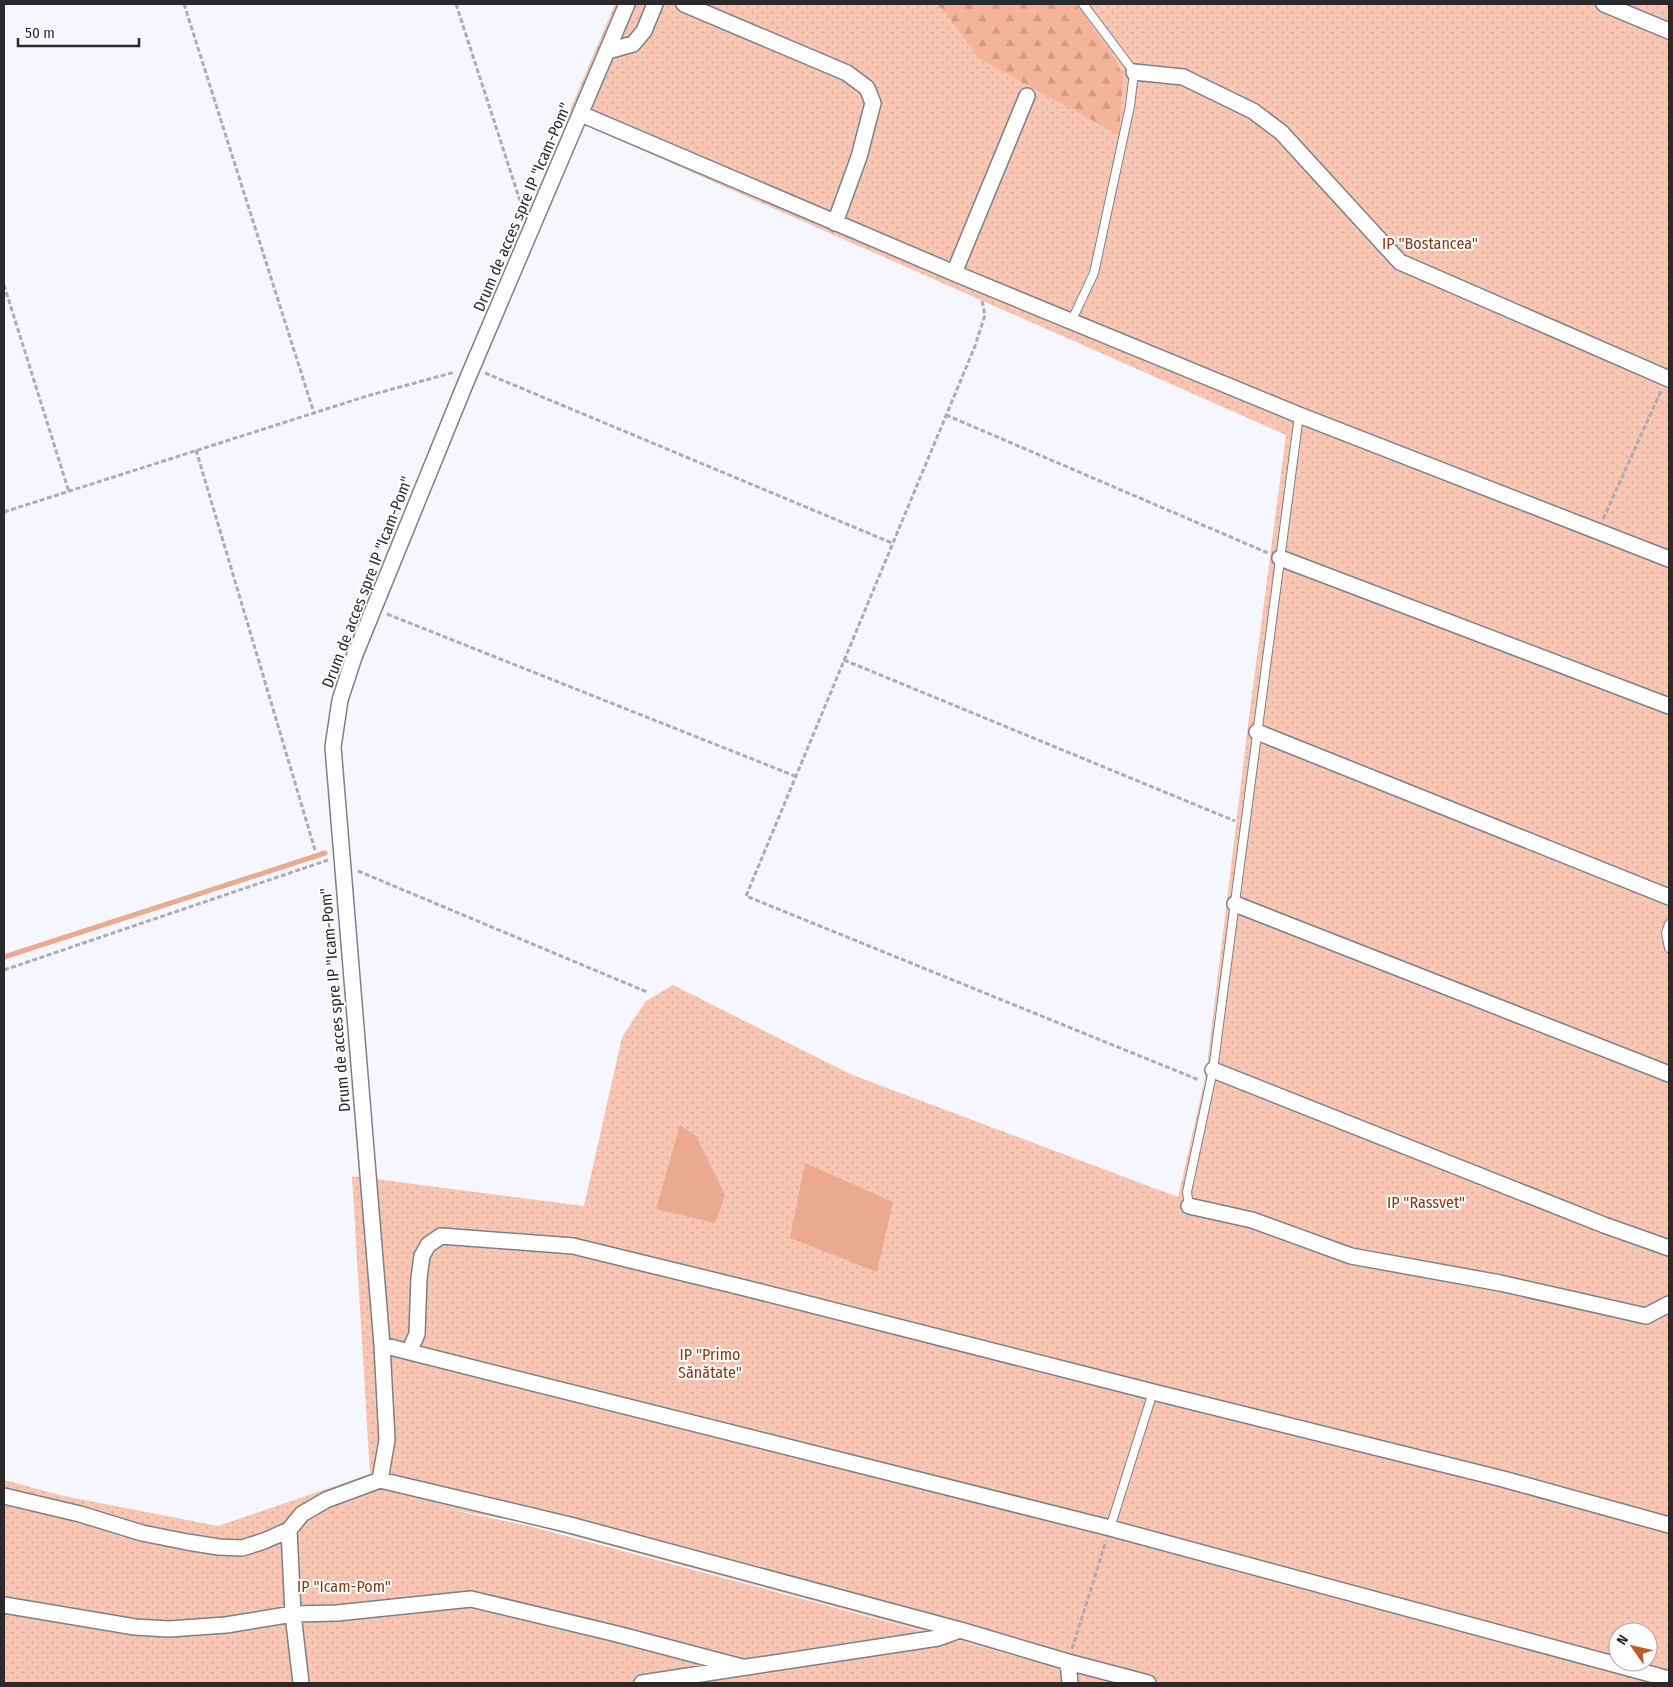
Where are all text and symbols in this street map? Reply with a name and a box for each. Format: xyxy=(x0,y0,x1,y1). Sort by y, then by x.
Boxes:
scale bar xyxy=(18,15,139,47)
text: 50 m xyxy=(25,24,55,42)
street label: Drum de acces spre IP "Icam-Pom" xyxy=(469,100,575,314)
park label: IP "Bostancea" xyxy=(1382,234,1478,253)
street label: Drum de acces spre IP "Icam-Pom" xyxy=(318,474,416,690)
street label: Drum de acces spre IP "Icam-Pom" xyxy=(316,887,354,1113)
park label: IP "Rassvet" xyxy=(1387,1193,1465,1212)
park label: IP "Primo Sănătate" xyxy=(678,1345,742,1382)
park label: IP "Icam-Pom" xyxy=(297,1577,391,1596)
north arrow xyxy=(1608,1622,1658,1672)
text: N xyxy=(1613,1632,1632,1648)

